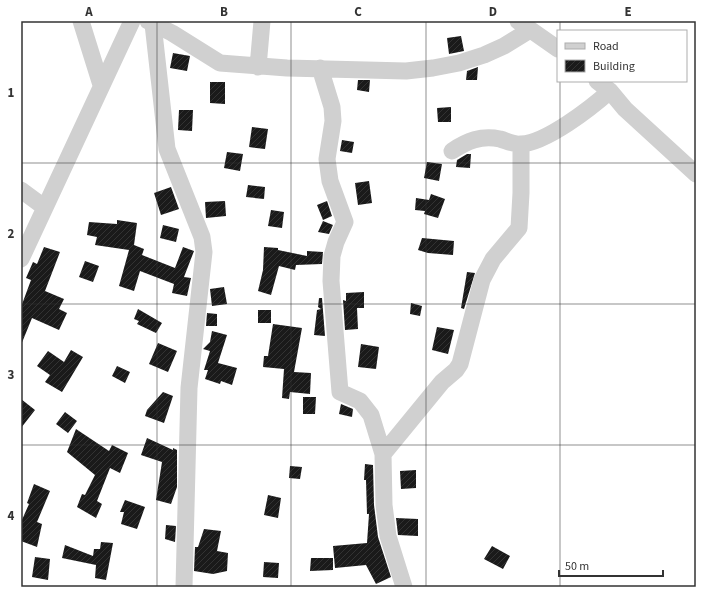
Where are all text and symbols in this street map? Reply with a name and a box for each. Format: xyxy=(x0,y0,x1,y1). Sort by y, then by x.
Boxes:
text: A xyxy=(84,3,93,21)
text: B xyxy=(220,3,228,21)
text: C xyxy=(354,3,362,21)
text: D xyxy=(489,3,497,21)
text: E xyxy=(624,3,632,21)
legend xyxy=(557,30,687,82)
text: Road xyxy=(593,38,619,55)
text: Building xyxy=(593,58,635,75)
text: 1 xyxy=(8,84,15,102)
text: 2 xyxy=(8,225,15,243)
text: 3 xyxy=(8,366,15,384)
text: 4 xyxy=(8,507,15,525)
scale bar xyxy=(559,552,663,578)
text: 50 m xyxy=(565,558,589,575)

